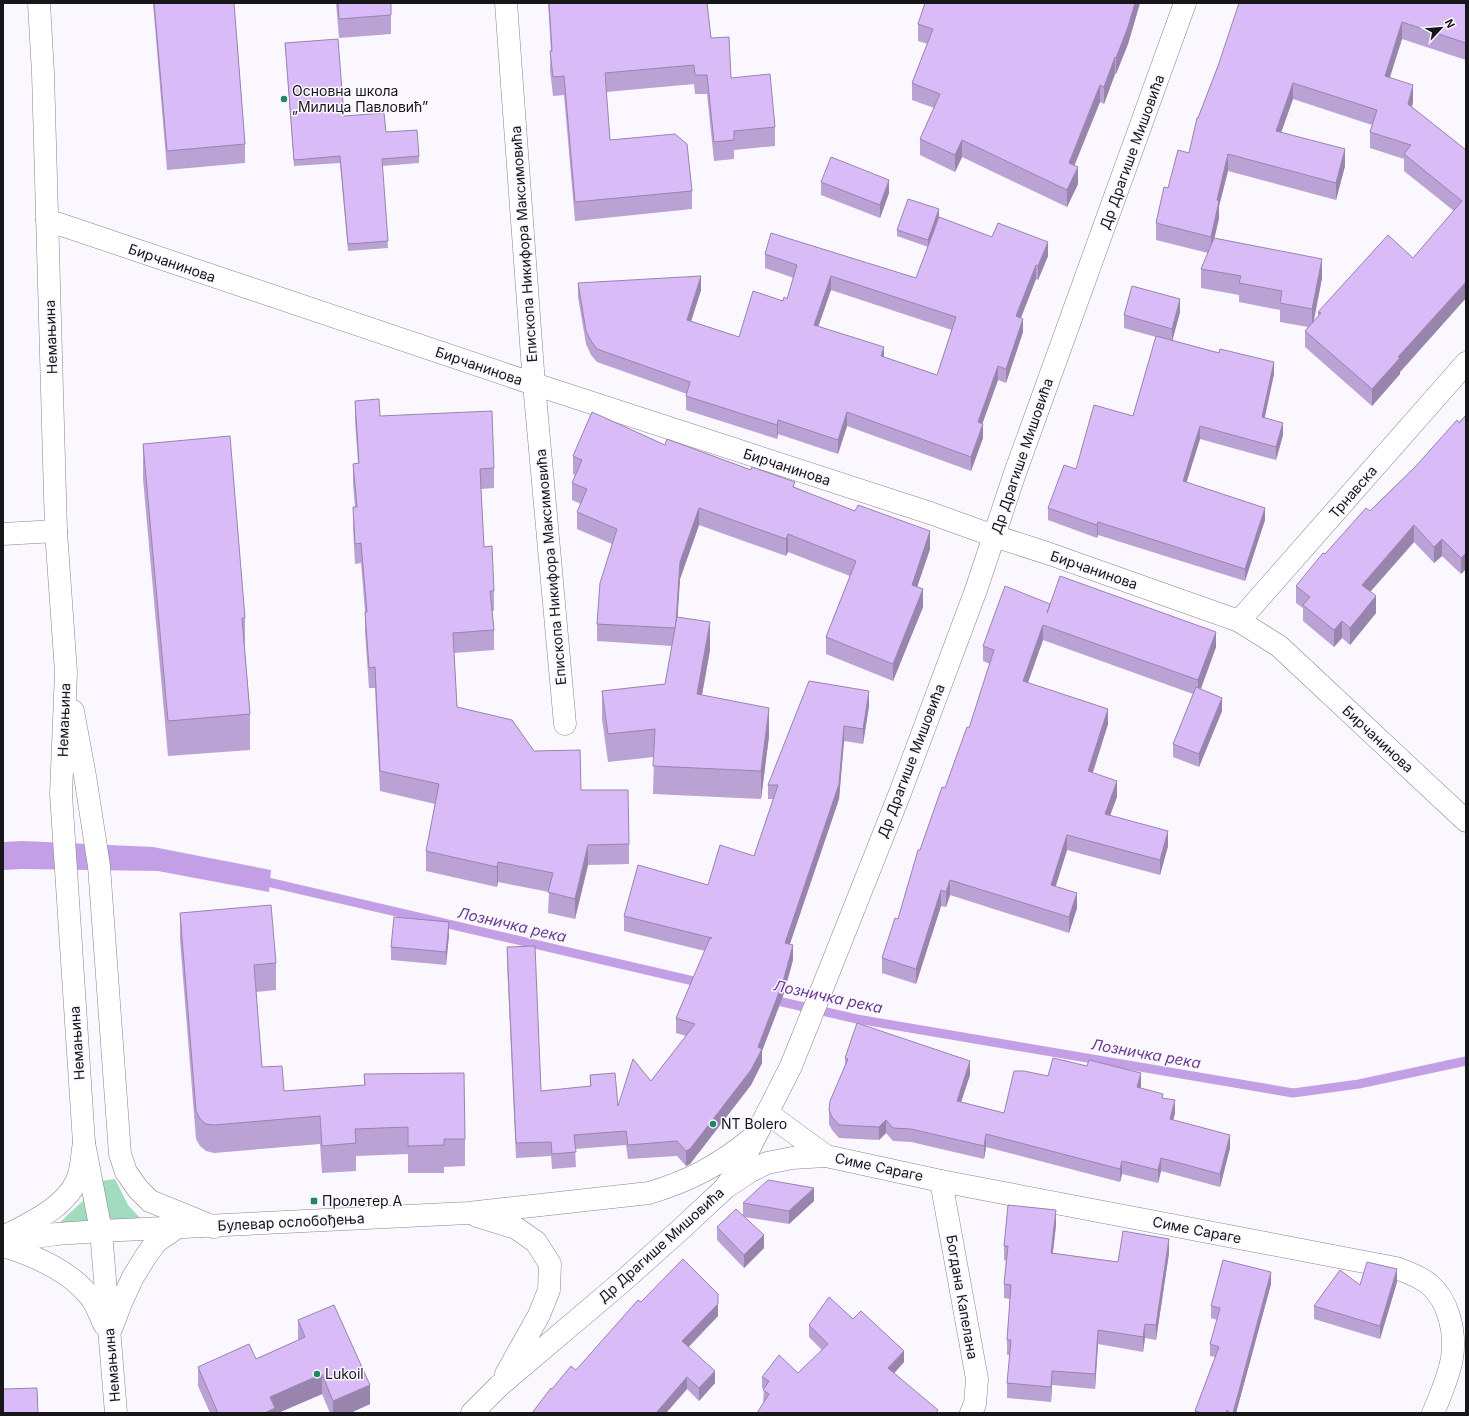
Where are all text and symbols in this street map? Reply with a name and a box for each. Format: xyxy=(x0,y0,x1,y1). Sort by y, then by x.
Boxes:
north arrow xyxy=(1421,8,1461,48)
text: N xyxy=(1442,17,1458,30)
street label: Др Драгише Мишовића xyxy=(1096,72,1167,232)
place label: Основна школа „Милица Павловић” xyxy=(292,82,428,115)
marker: Основна школа „Милица Павловић” xyxy=(279,94,289,104)
street label: Епископа Никифора Максимовића xyxy=(507,125,540,363)
street label: Бирчанинова xyxy=(126,240,218,285)
street label: Немањина xyxy=(41,300,60,374)
street label: Бирчанинова xyxy=(433,343,525,388)
street label: Др Драгише Мишовића xyxy=(987,376,1056,536)
street label: Бирчанинова xyxy=(741,444,833,489)
street label: Епископа Никифора Максимовића xyxy=(532,448,569,686)
street label: Трнавска xyxy=(1325,462,1380,522)
street label: Бирчанинова xyxy=(1048,547,1140,592)
street label: Др Драгише Мишовића xyxy=(873,681,948,840)
street label: Немањина xyxy=(54,683,73,757)
street label: Бирчанинова xyxy=(1339,701,1417,776)
water label: Лозничка река xyxy=(456,903,568,946)
water label: Лозничка река xyxy=(772,976,884,1017)
street label: Немањина xyxy=(65,1005,88,1081)
water label: Лозничка река xyxy=(1090,1035,1202,1072)
place label: NT Bolero xyxy=(721,1115,787,1132)
marker: NT Bolero xyxy=(708,1119,718,1129)
street label: Симе Сараге xyxy=(833,1149,925,1184)
street label: Др Драгише Мишовића xyxy=(594,1184,727,1306)
place label: Пролетер А xyxy=(322,1192,403,1209)
marker: Пролетер А xyxy=(309,1196,319,1206)
street label: Булевар ослобођења xyxy=(217,1209,365,1234)
street label: Симе Сараге xyxy=(1151,1213,1243,1246)
street label: Богдана Капелана xyxy=(943,1233,982,1360)
street label: Немањина xyxy=(100,1327,123,1403)
place label: Lukoil xyxy=(325,1365,364,1382)
marker: Lukoil xyxy=(312,1369,322,1379)

